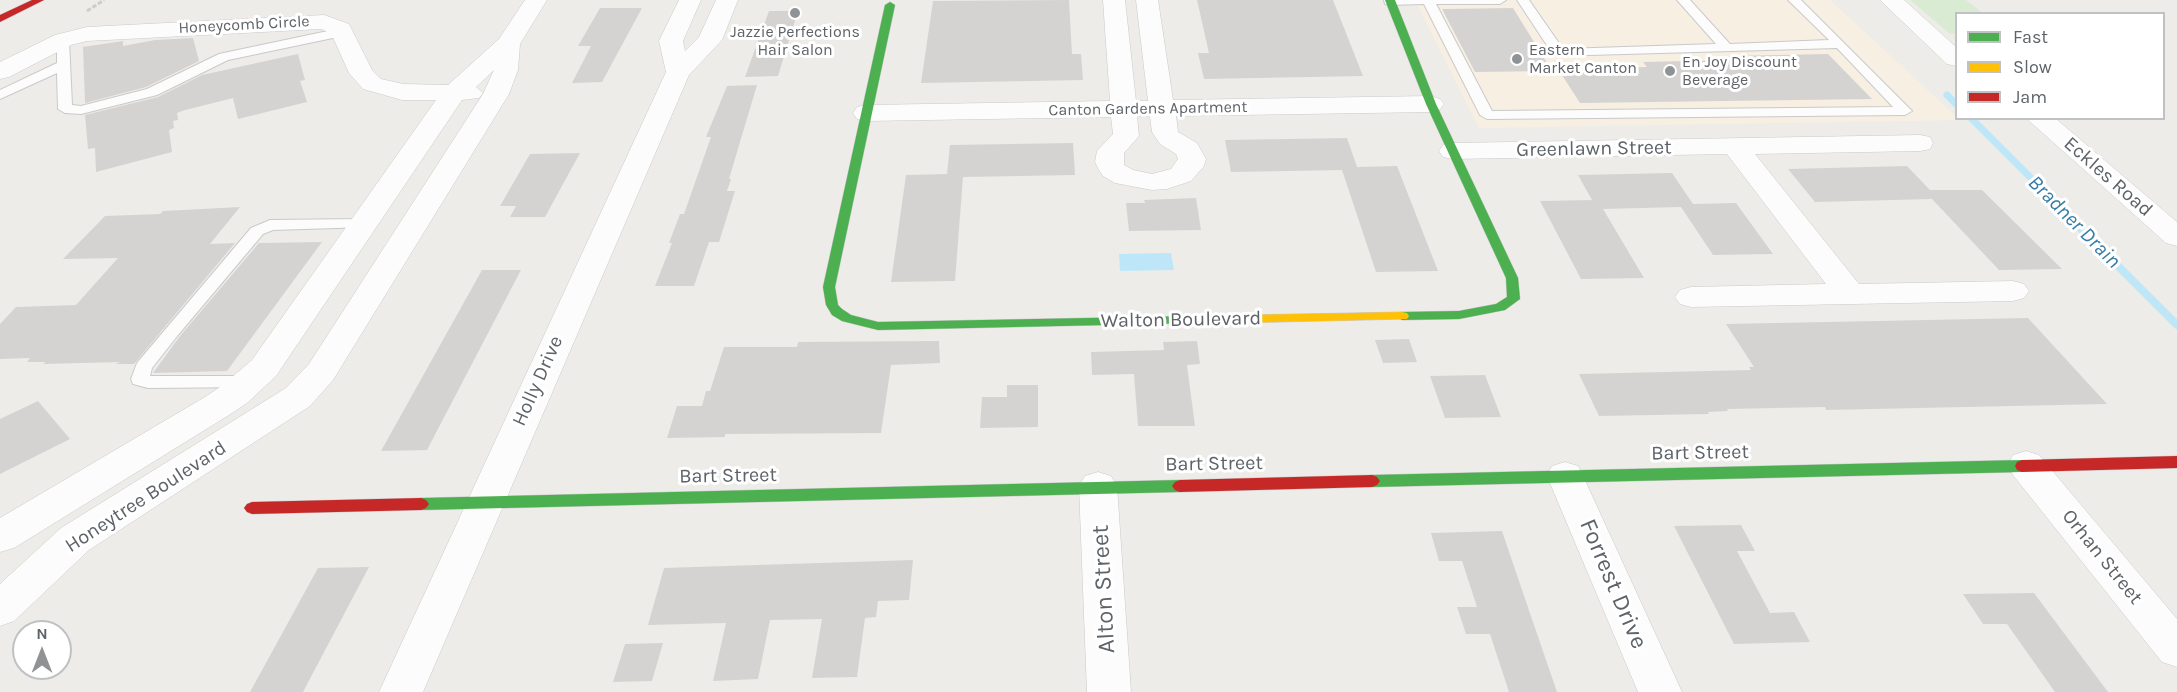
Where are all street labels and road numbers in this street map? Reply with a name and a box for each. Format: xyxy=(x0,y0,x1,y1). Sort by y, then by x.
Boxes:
street label: Honeycomb Circle xyxy=(178,12,310,38)
street label: Canton Gardens Apartment xyxy=(1048,98,1248,120)
street label: Eckles Road xyxy=(2059,132,2157,222)
street label: Greenlawn Street xyxy=(1516,136,1672,162)
street label: Walton Boulevard xyxy=(1101,307,1261,333)
street label: Holly Drive xyxy=(507,332,569,430)
street label: Honeytree Boulevard xyxy=(61,436,231,558)
street label: Bart Street xyxy=(1651,440,1749,466)
street label: Bart Street xyxy=(1165,451,1263,477)
street label: Bart Street xyxy=(679,463,777,489)
street label: Orhan Street xyxy=(2057,505,2147,609)
street label: Forrest Drive xyxy=(1573,515,1653,653)
street label: Alton Street xyxy=(1086,524,1122,654)

